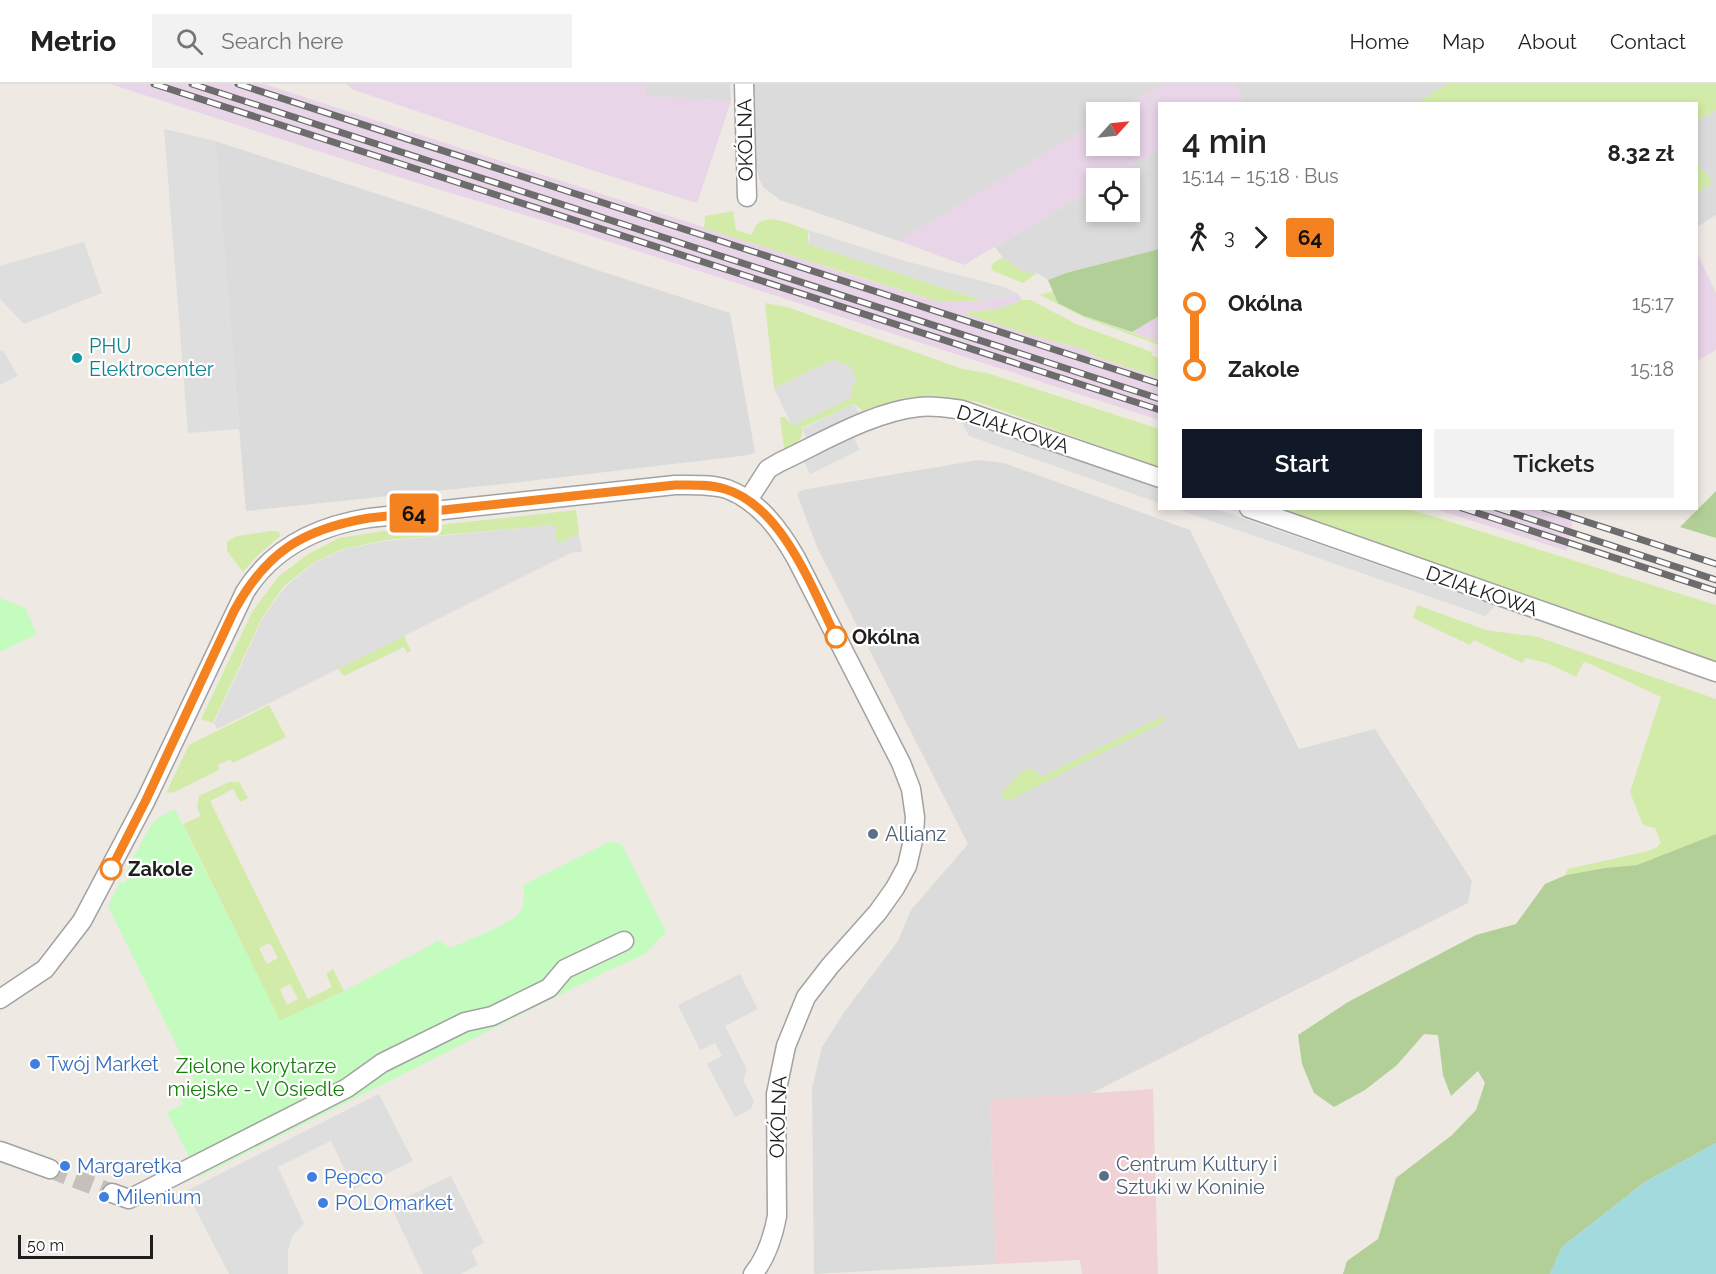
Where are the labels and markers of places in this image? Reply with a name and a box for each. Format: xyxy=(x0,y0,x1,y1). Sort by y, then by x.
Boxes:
place label: PHU Elektrocenter xyxy=(89,334,214,381)
marker: PHU Elektrocenter xyxy=(70,351,84,365)
place label: Okólna xyxy=(852,625,920,649)
marker: Okólna xyxy=(825,626,847,648)
place label: Allianz xyxy=(885,822,946,846)
marker: Allianz xyxy=(866,827,880,841)
place label: Zakole xyxy=(128,857,193,881)
marker: Zakole xyxy=(100,858,122,880)
place label: Twój Market xyxy=(47,1052,159,1076)
marker: Twój Market xyxy=(28,1057,42,1071)
place label: Centrum Kultury i Sztuki w Koninie xyxy=(1116,1152,1277,1199)
place label: Margaretka xyxy=(77,1154,182,1178)
marker: Margaretka xyxy=(58,1159,72,1173)
place label: Pepco xyxy=(324,1165,383,1189)
marker: Centrum Kultury i Sztuki w Koninie xyxy=(1097,1169,1111,1183)
marker: Pepco xyxy=(305,1170,319,1184)
place label: Milenium xyxy=(116,1185,201,1209)
marker: Milenium xyxy=(97,1190,111,1204)
place label: POLOmarket xyxy=(335,1191,453,1215)
marker: POLOmarket xyxy=(316,1196,330,1210)

